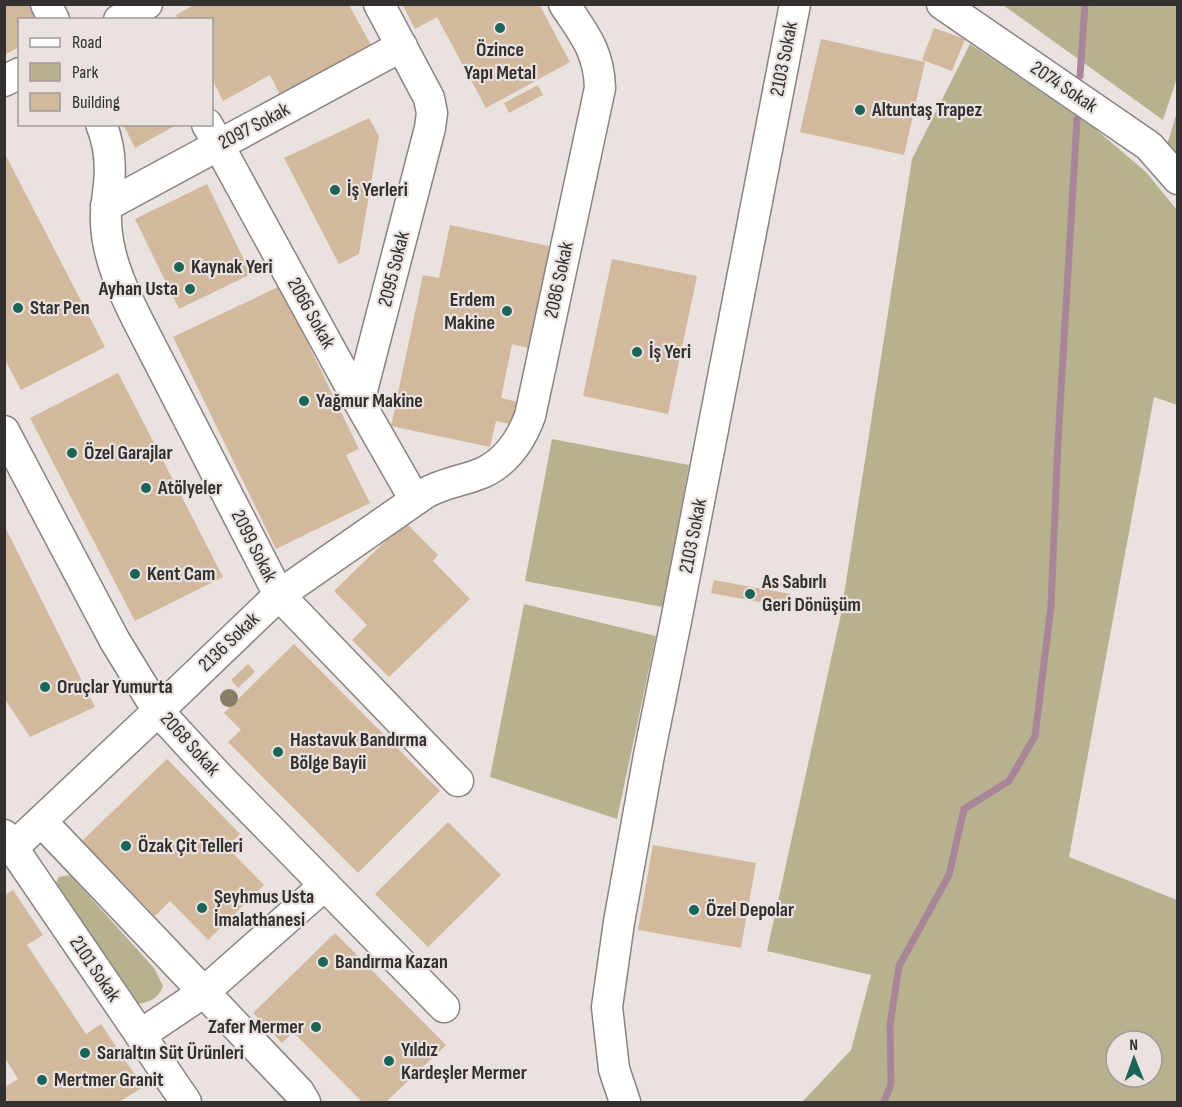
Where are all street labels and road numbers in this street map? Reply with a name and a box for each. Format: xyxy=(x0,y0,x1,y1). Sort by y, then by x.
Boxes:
street label: 2103 Sokak xyxy=(765,19,803,98)
street label: 2074 Sokak xyxy=(1026,56,1102,118)
street label: 2097 Sokak xyxy=(214,97,294,155)
street label: 2095 Sokak xyxy=(373,228,415,309)
street label: 2086 Sokak xyxy=(539,239,579,320)
street label: 2066 Sokak xyxy=(282,273,341,353)
street label: 2103 Sokak xyxy=(674,496,712,575)
street label: 2099 Sokak xyxy=(226,506,283,586)
street label: 2136 Sokak xyxy=(194,607,265,677)
street label: 2068 Sokak xyxy=(155,707,225,781)
street label: 2101 Sokak xyxy=(64,932,126,1007)

